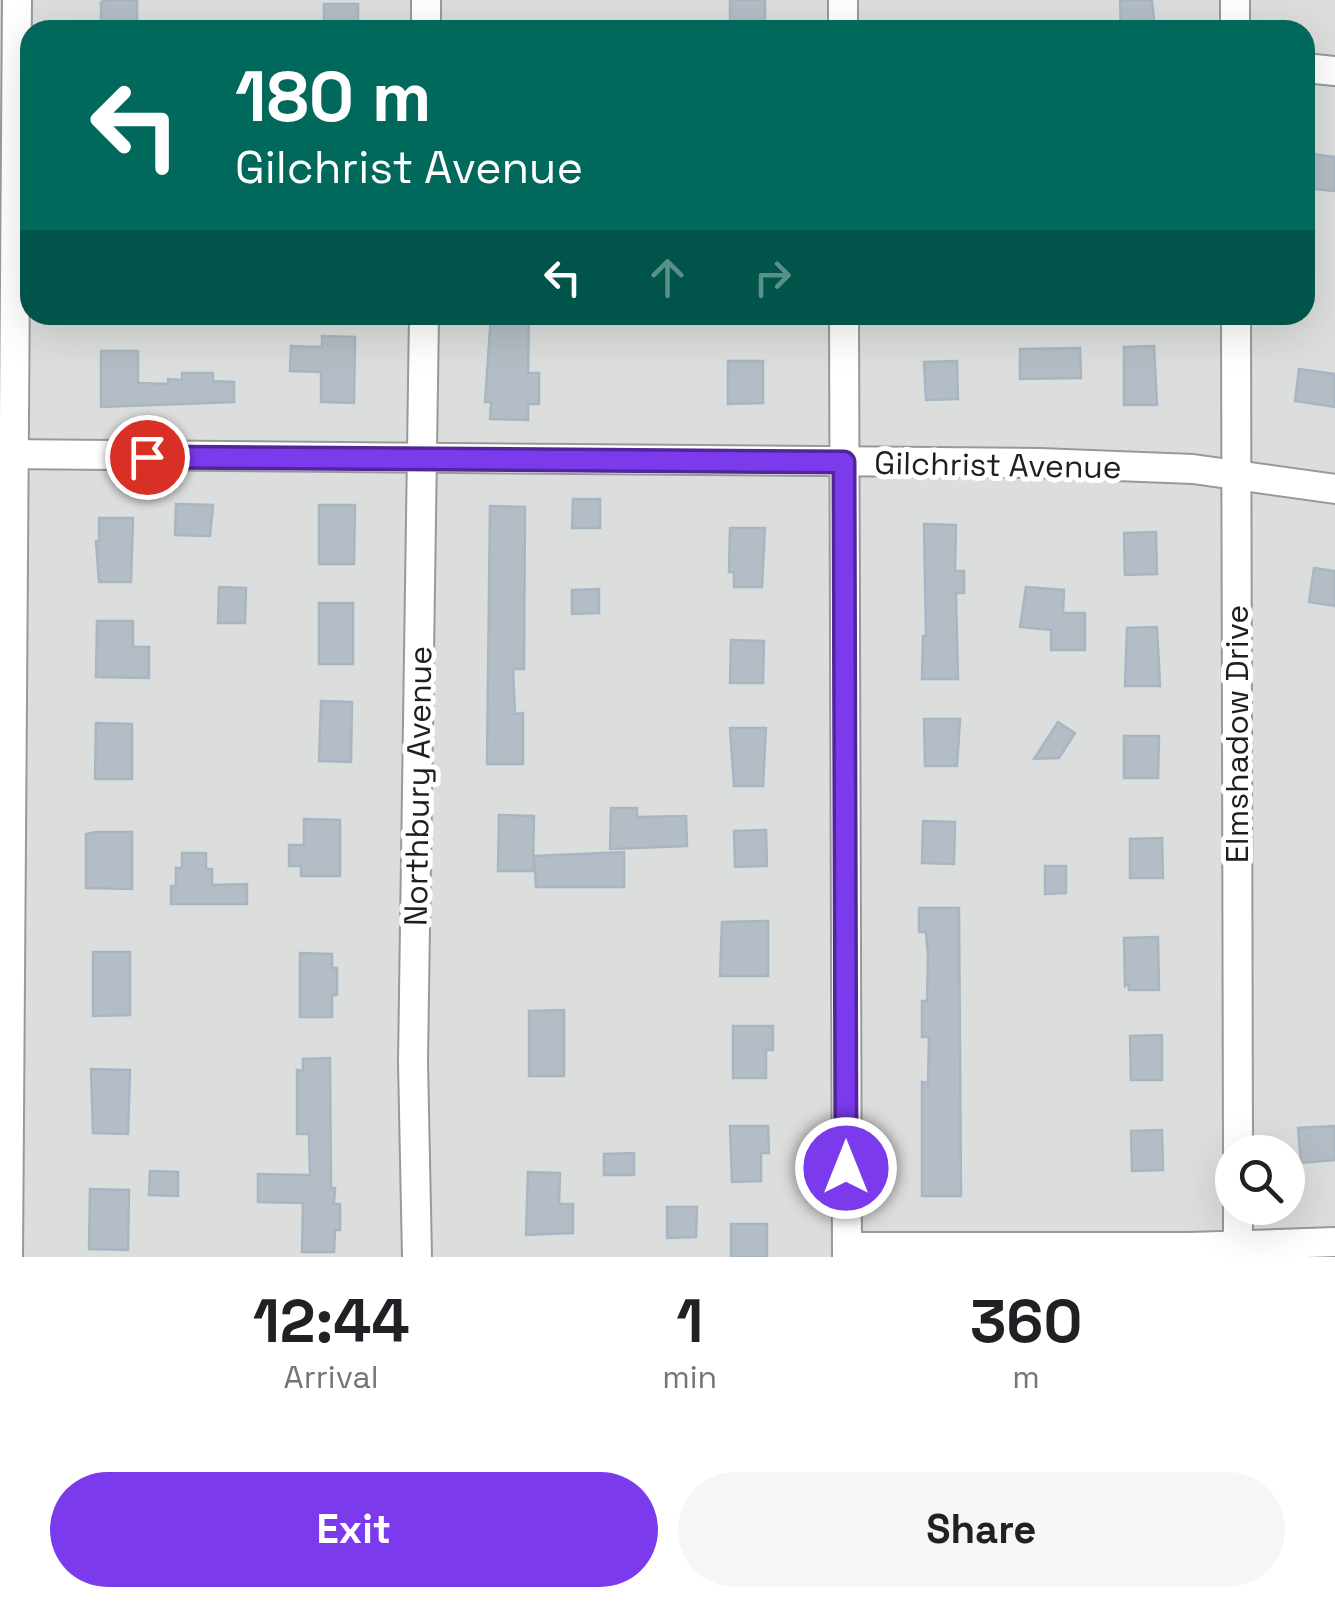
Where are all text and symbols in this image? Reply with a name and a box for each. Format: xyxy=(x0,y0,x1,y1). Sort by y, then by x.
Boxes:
text: 180 m xyxy=(235,52,432,141)
icon: left xyxy=(70,60,200,190)
text: Gilchrist Avenue xyxy=(235,139,583,196)
icon: left xyxy=(535,250,590,305)
icon: ahead xyxy=(640,250,695,305)
icon: right xyxy=(745,250,800,305)
pin xyxy=(105,415,190,500)
icon: arrive xyxy=(120,430,175,485)
street label: Gilchrist Avenue xyxy=(874,443,1122,487)
street label: Elmshadow Drive xyxy=(1217,605,1257,863)
street label: Northbury Avenue xyxy=(396,646,440,926)
position arrow xyxy=(794,1116,898,1220)
map controls xyxy=(1215,1135,1305,1225)
button: search xyxy=(1215,1135,1305,1225)
text: 12:44 xyxy=(253,1283,410,1360)
text: 1 xyxy=(676,1283,703,1360)
text: 360 xyxy=(970,1283,1082,1360)
text: Arrival xyxy=(284,1357,379,1397)
text: min xyxy=(662,1357,717,1397)
text: m xyxy=(1012,1357,1040,1397)
button: Exit xyxy=(50,1472,658,1587)
button: Share xyxy=(678,1472,1285,1587)

